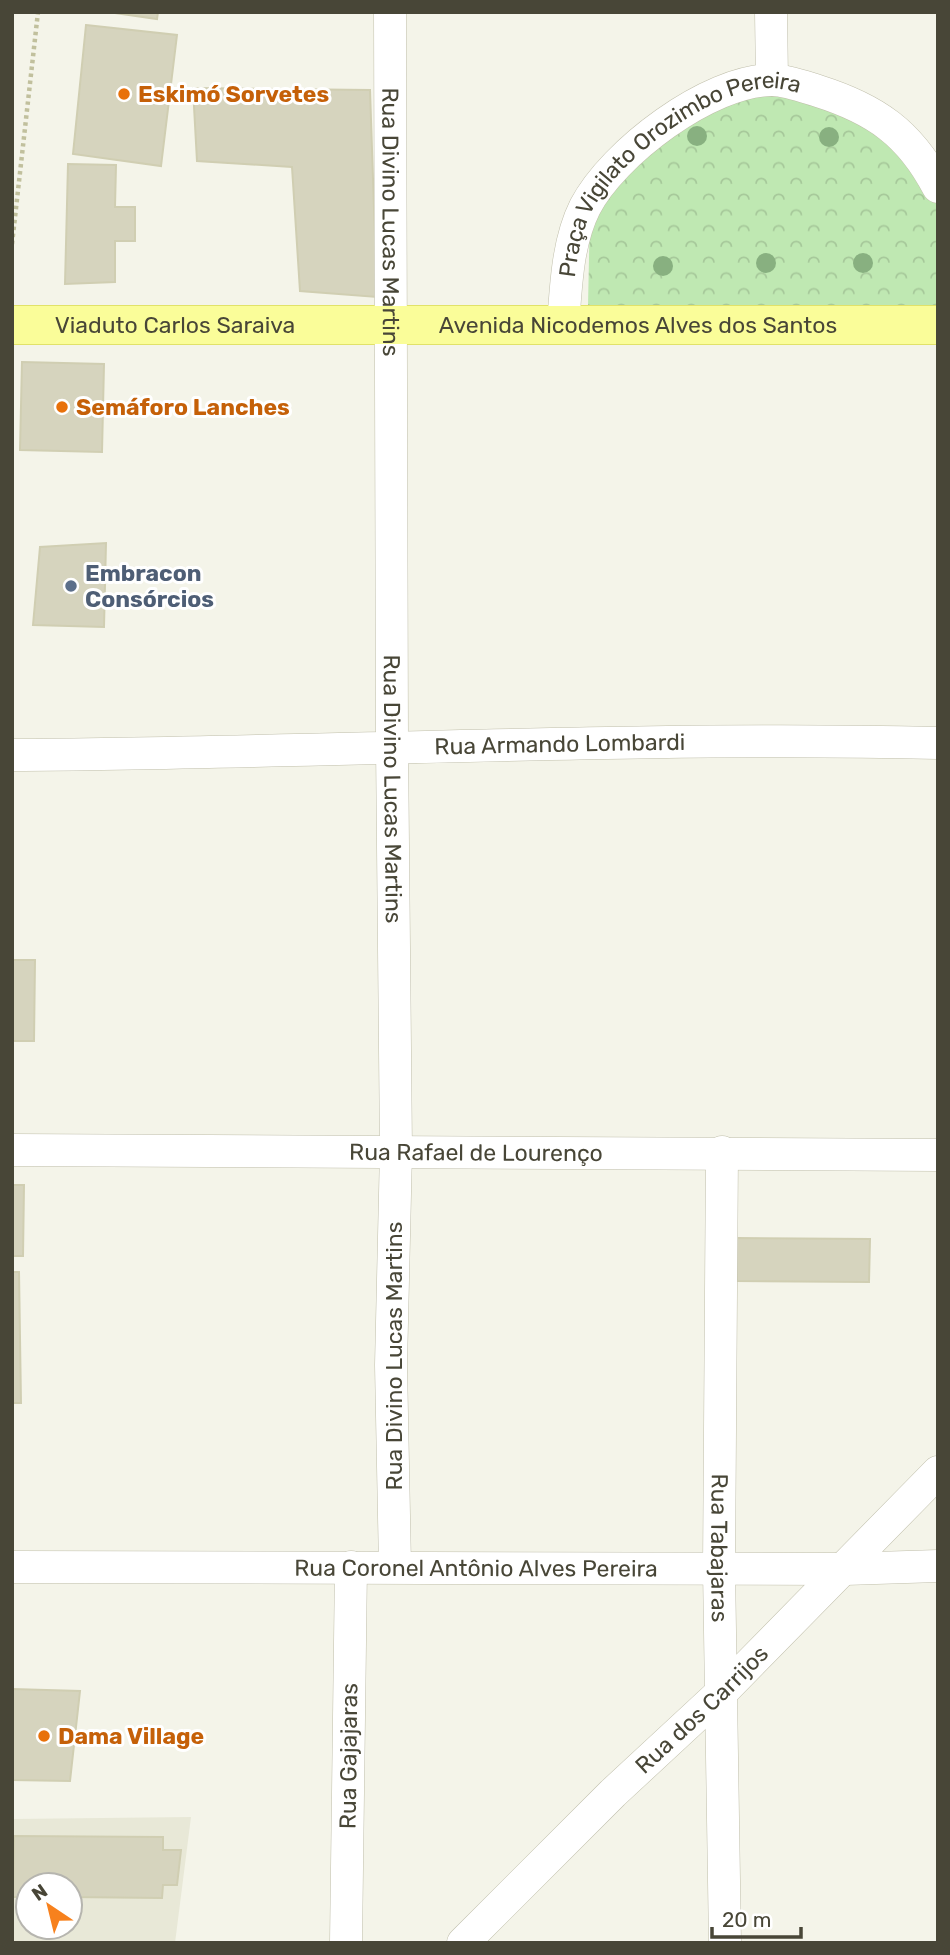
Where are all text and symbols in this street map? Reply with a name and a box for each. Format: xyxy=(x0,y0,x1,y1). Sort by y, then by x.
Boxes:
street label: Praça Vigilato Orozimbo Pereira xyxy=(553,66,804,279)
place label: Eskimó Sorvetes xyxy=(138,80,329,108)
marker: Eskimó Sorvetes xyxy=(116,86,132,102)
street label: Rua Divino Lucas Martins xyxy=(376,87,405,357)
street label: Viaduto Carlos Saraiva xyxy=(55,311,295,339)
street label: Avenida Nicodemos Alves dos Santos xyxy=(439,311,837,339)
place label: Semáforo Lanches xyxy=(76,393,290,421)
marker: Semáforo Lanches xyxy=(54,399,70,415)
place label: Embracon Consórcios xyxy=(85,559,214,613)
marker: Embracon Consórcios xyxy=(63,578,79,594)
street label: Rua Divino Lucas Martins xyxy=(378,654,408,924)
street label: Rua Armando Lombardi xyxy=(434,728,686,761)
street label: Rua Rafael de Lourenço xyxy=(349,1138,603,1167)
street label: Rua Divino Lucas Martins xyxy=(380,1222,408,1490)
street label: Rua Tabajaras xyxy=(705,1474,734,1623)
street label: Rua Coronel Antônio Alves Pereira xyxy=(294,1554,658,1583)
street label: Rua dos Carrijos xyxy=(629,1639,774,1779)
street label: Rua Gajajaras xyxy=(334,1683,363,1829)
place label: Dama Village xyxy=(58,1722,204,1750)
marker: Dama Village xyxy=(36,1728,52,1744)
north arrow xyxy=(14,1871,84,1941)
text: N xyxy=(27,1879,52,1906)
scale bar xyxy=(712,1896,801,1940)
text: 20 m xyxy=(722,1907,771,1932)

